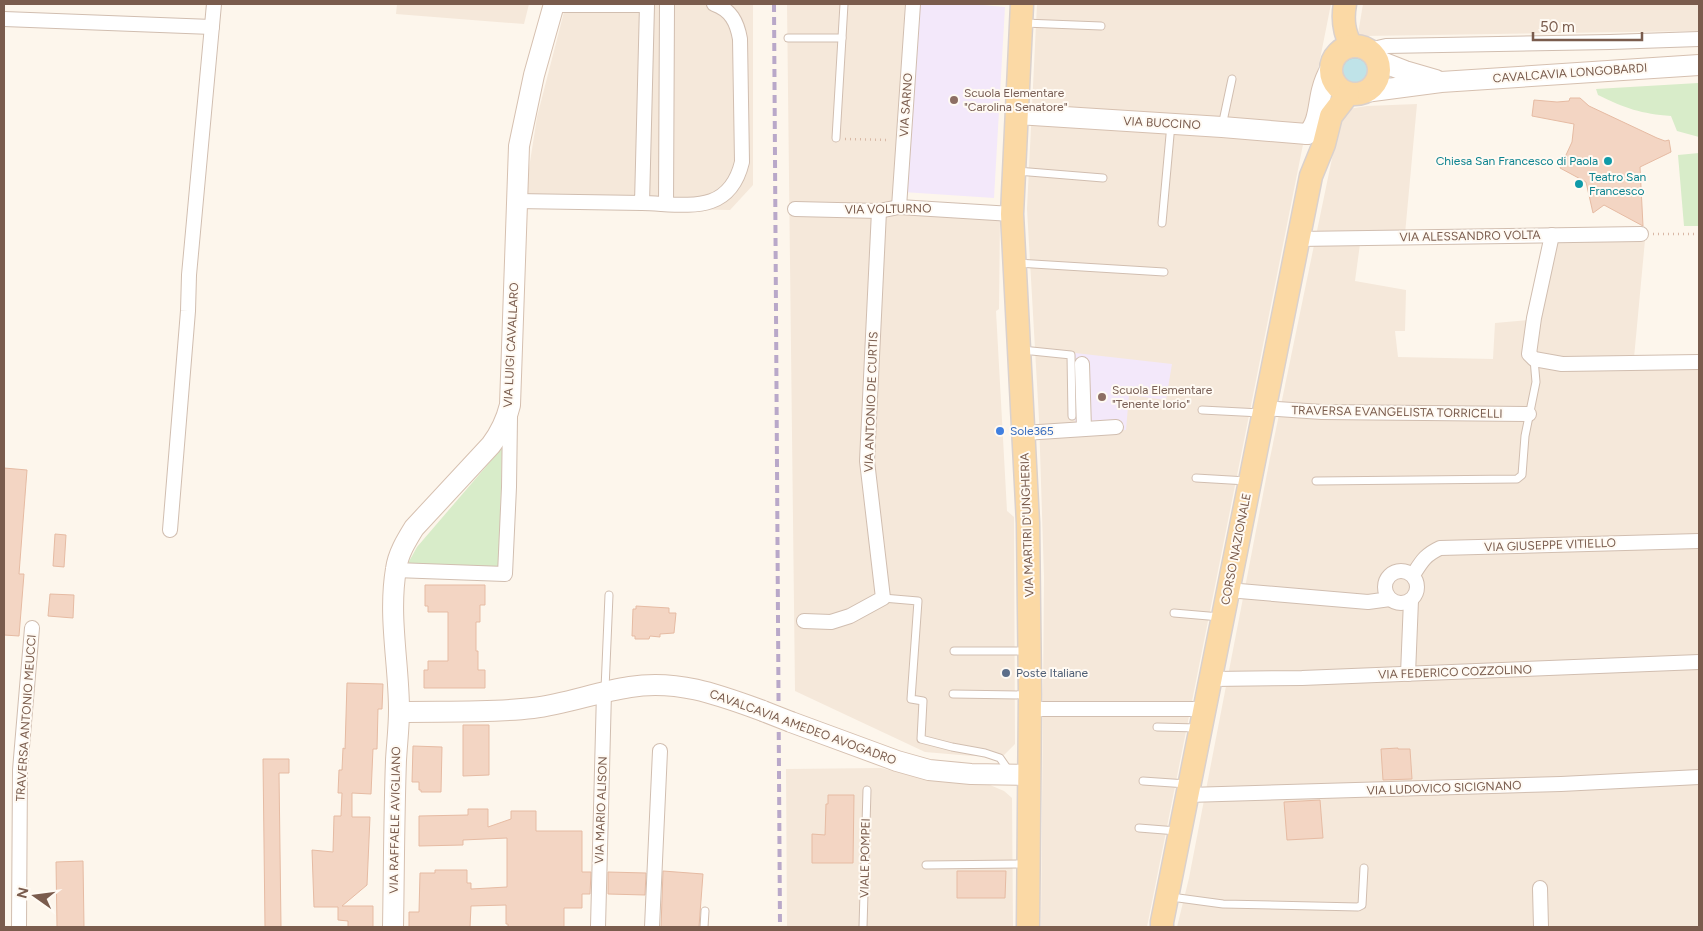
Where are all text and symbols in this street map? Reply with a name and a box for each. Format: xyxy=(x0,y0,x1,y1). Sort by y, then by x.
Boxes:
scale bar xyxy=(1533,10,1642,42)
text: 50 m xyxy=(1540,18,1575,36)
street label: CAVALCAVIA LONGOBARDI xyxy=(1492,61,1648,85)
street label: VIA SARNO xyxy=(897,72,915,138)
place label: Scuola Elementare "Carolina Senatore" xyxy=(964,86,1068,114)
marker: Scuola Elementare "Carolina Senatore" xyxy=(948,94,960,106)
street label: VIA BUCCINO xyxy=(1123,114,1201,132)
place label: Chiesa San Francesco di Paola xyxy=(1436,154,1598,168)
marker: Chiesa San Francesco di Paola xyxy=(1602,155,1614,167)
place label: Teatro San Francesco xyxy=(1589,170,1647,198)
marker: Teatro San Francesco xyxy=(1573,178,1585,190)
street label: VIA VOLTURNO xyxy=(844,201,932,217)
street label: VIA ALESSANDRO VOLTA xyxy=(1399,228,1541,244)
street label: VIA LUIGI CAVALLARO xyxy=(501,282,521,408)
street label: VIA ANTONIO DE CURTIS xyxy=(862,331,880,473)
place label: Scuola Elementare "Tenente Iorio" xyxy=(1112,383,1213,411)
marker: Scuola Elementare "Tenente Iorio" xyxy=(1096,391,1108,403)
street label: TRAVERSA EVANGELISTA TORRICELLI xyxy=(1291,403,1503,421)
place label: Sole365 xyxy=(1010,424,1054,438)
marker: Sole365 xyxy=(994,425,1006,437)
street label: VIA MARTIRI D'UNGHERIA xyxy=(1017,453,1037,597)
street label: CORSO NAZIONALE xyxy=(1218,492,1254,606)
street label: VIA GIUSEPPE VITIELLO xyxy=(1484,536,1616,554)
street label: TRAVERSA ANTONIO MEUCCI xyxy=(13,634,39,802)
street label: VIA FEDERICO COZZOLINO xyxy=(1378,662,1532,682)
place label: Poste Italiane xyxy=(1016,666,1089,680)
marker: Poste Italiane xyxy=(1000,667,1012,679)
street label: CAVALCAVIA AMEDEO AVOGADRO xyxy=(708,687,898,767)
street label: VIA RAFFAELE AVIGLIANO xyxy=(387,746,403,894)
street label: VIA MARIO ALISON xyxy=(592,756,610,864)
street label: VIA LUDOVICO SICIGNANO xyxy=(1366,778,1522,798)
street label: VIALE POMPEI xyxy=(857,818,873,898)
north arrow xyxy=(10,871,60,921)
text: N xyxy=(13,886,32,900)

